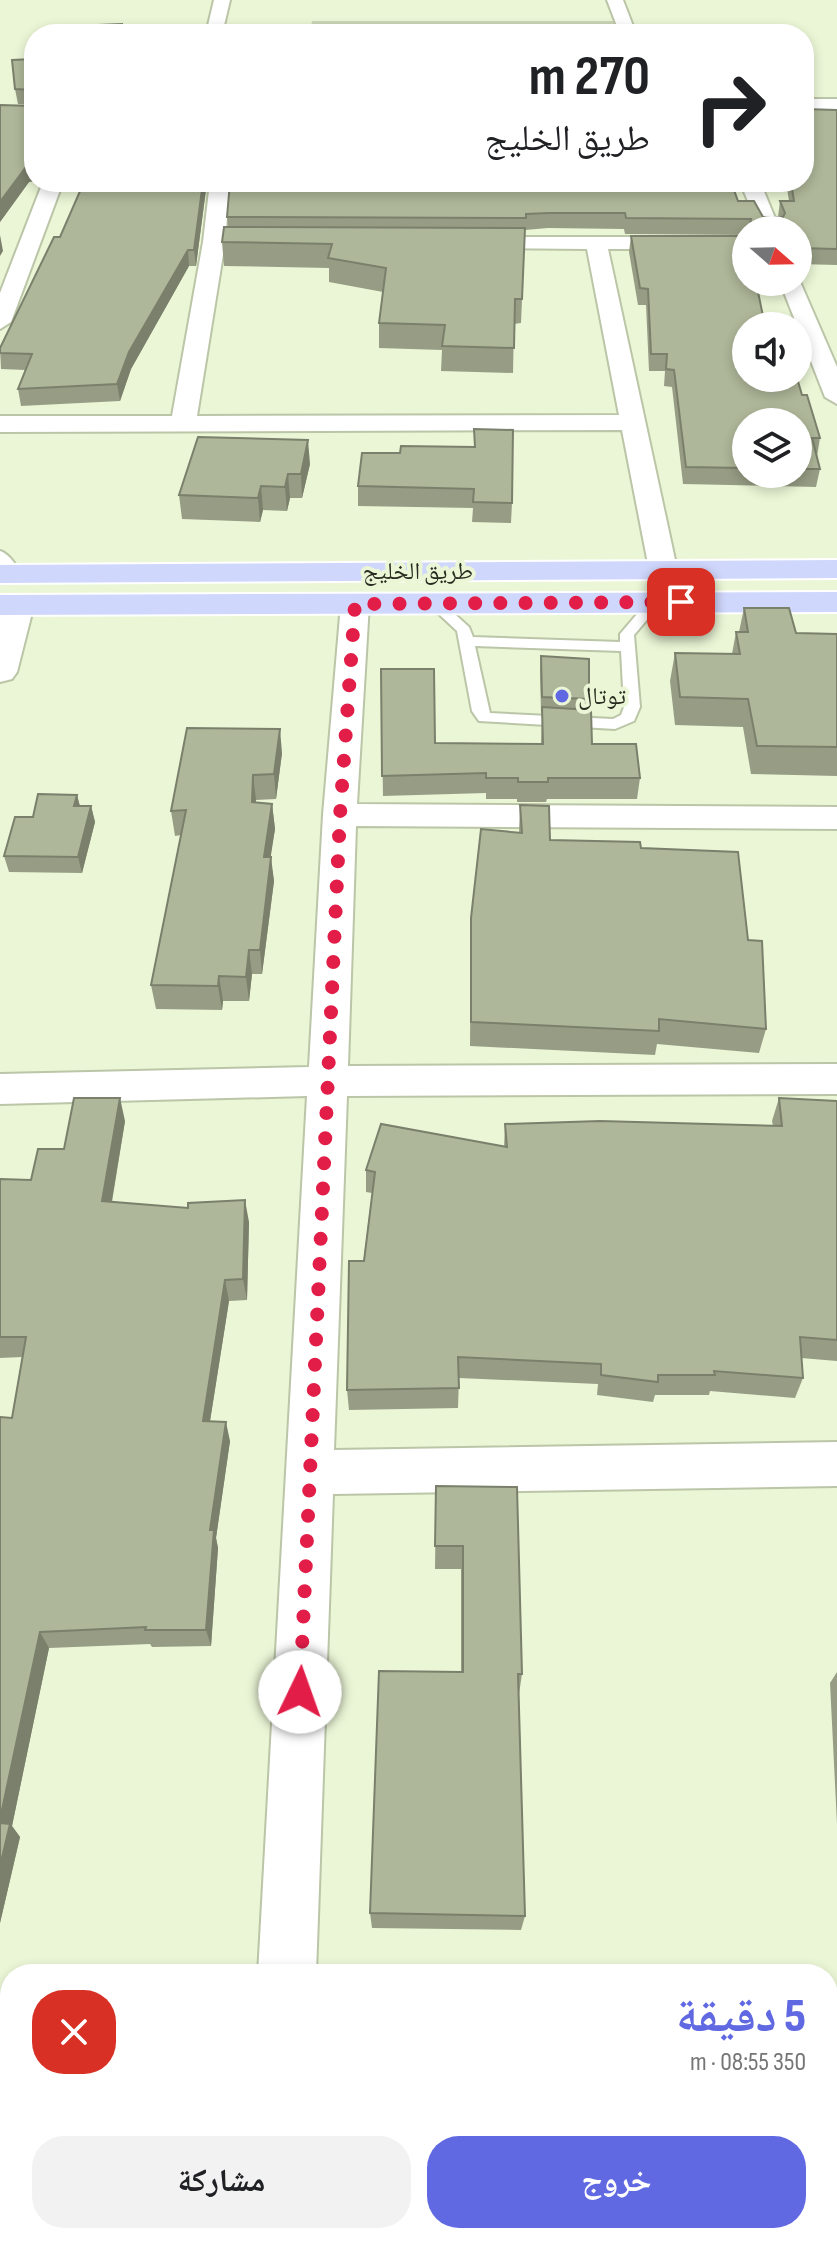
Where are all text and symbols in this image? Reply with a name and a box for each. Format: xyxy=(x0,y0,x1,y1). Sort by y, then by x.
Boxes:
text: 270 m xyxy=(529,44,650,111)
icon: right xyxy=(678,56,782,160)
text: طريق الخليج xyxy=(485,118,650,161)
north arrow xyxy=(732,216,812,296)
map controls xyxy=(732,216,812,488)
button: sound xyxy=(732,312,812,392)
button: layers xyxy=(732,408,812,488)
street label: طريق الخليج xyxy=(363,557,473,586)
pin xyxy=(647,568,715,636)
icon: arrive xyxy=(659,580,703,624)
place label: توتال xyxy=(578,682,626,711)
marker: توتال xyxy=(553,687,571,705)
position arrow xyxy=(258,1650,342,1734)
text: 5 دقيقة xyxy=(676,1988,806,2045)
button: close xyxy=(32,1990,116,2074)
text: 350 m · 08:55 xyxy=(690,2047,806,2078)
button: مشاركة xyxy=(32,2136,411,2228)
button: خروج xyxy=(427,2136,806,2228)

